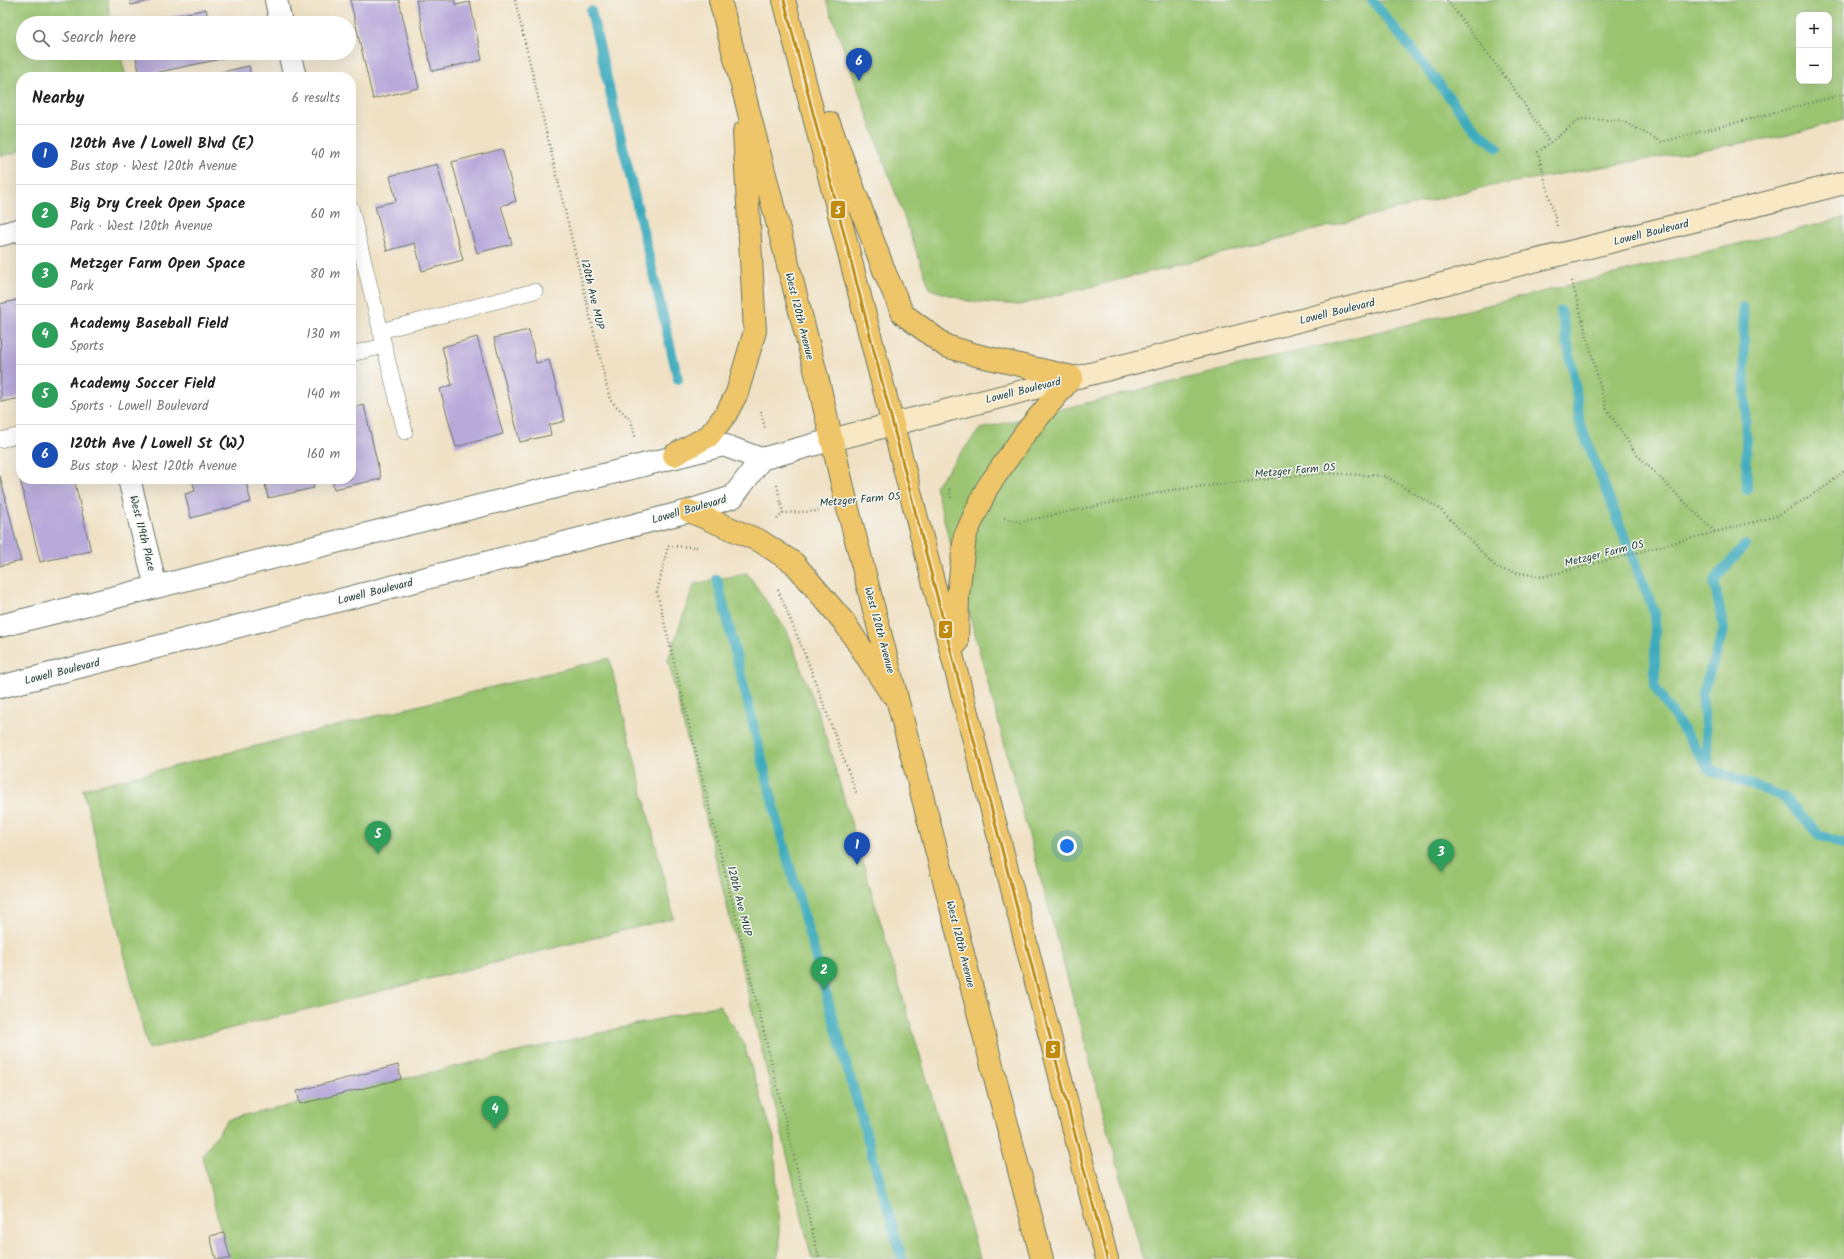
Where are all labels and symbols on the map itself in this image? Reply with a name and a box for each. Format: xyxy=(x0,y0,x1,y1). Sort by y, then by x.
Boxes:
pin: 6 xyxy=(846,48,872,81)
line badge: 5 xyxy=(830,200,846,219)
text: 5 xyxy=(834,202,842,220)
street label: Lowell Boulevard xyxy=(1612,215,1691,251)
street label: 120th Ave MUP xyxy=(575,257,609,332)
street label: West 120th Avenue xyxy=(780,271,819,362)
street label: Lowell Boulevard xyxy=(1298,294,1377,330)
street label: Lowell Boulevard xyxy=(984,373,1063,409)
street label: Metzger Farm OS xyxy=(1254,458,1336,484)
street label: Metzger Farm OS xyxy=(819,487,901,513)
street label: Lowell Boulevard xyxy=(650,491,729,529)
street label: West 119th Place xyxy=(124,494,160,573)
street label: Metzger Farm OS xyxy=(1563,535,1646,573)
street label: Lowell Boulevard xyxy=(336,574,415,610)
street label: West 120th Avenue xyxy=(859,585,899,676)
line badge: 5 xyxy=(938,620,953,639)
text: 5 xyxy=(942,621,950,639)
street label: Lowell Boulevard xyxy=(23,654,102,690)
pin: 5 xyxy=(365,821,391,854)
pin: 1 xyxy=(844,832,870,865)
your location xyxy=(1057,836,1077,856)
pin: 3 xyxy=(1428,839,1454,872)
street label: 120th Ave MUP xyxy=(722,864,757,939)
street label: West 120th Avenue xyxy=(941,899,980,990)
pin: 2 xyxy=(811,957,837,990)
line badge: 5 xyxy=(1045,1040,1061,1059)
text: 5 xyxy=(1049,1041,1057,1059)
pin: 4 xyxy=(482,1096,508,1129)

